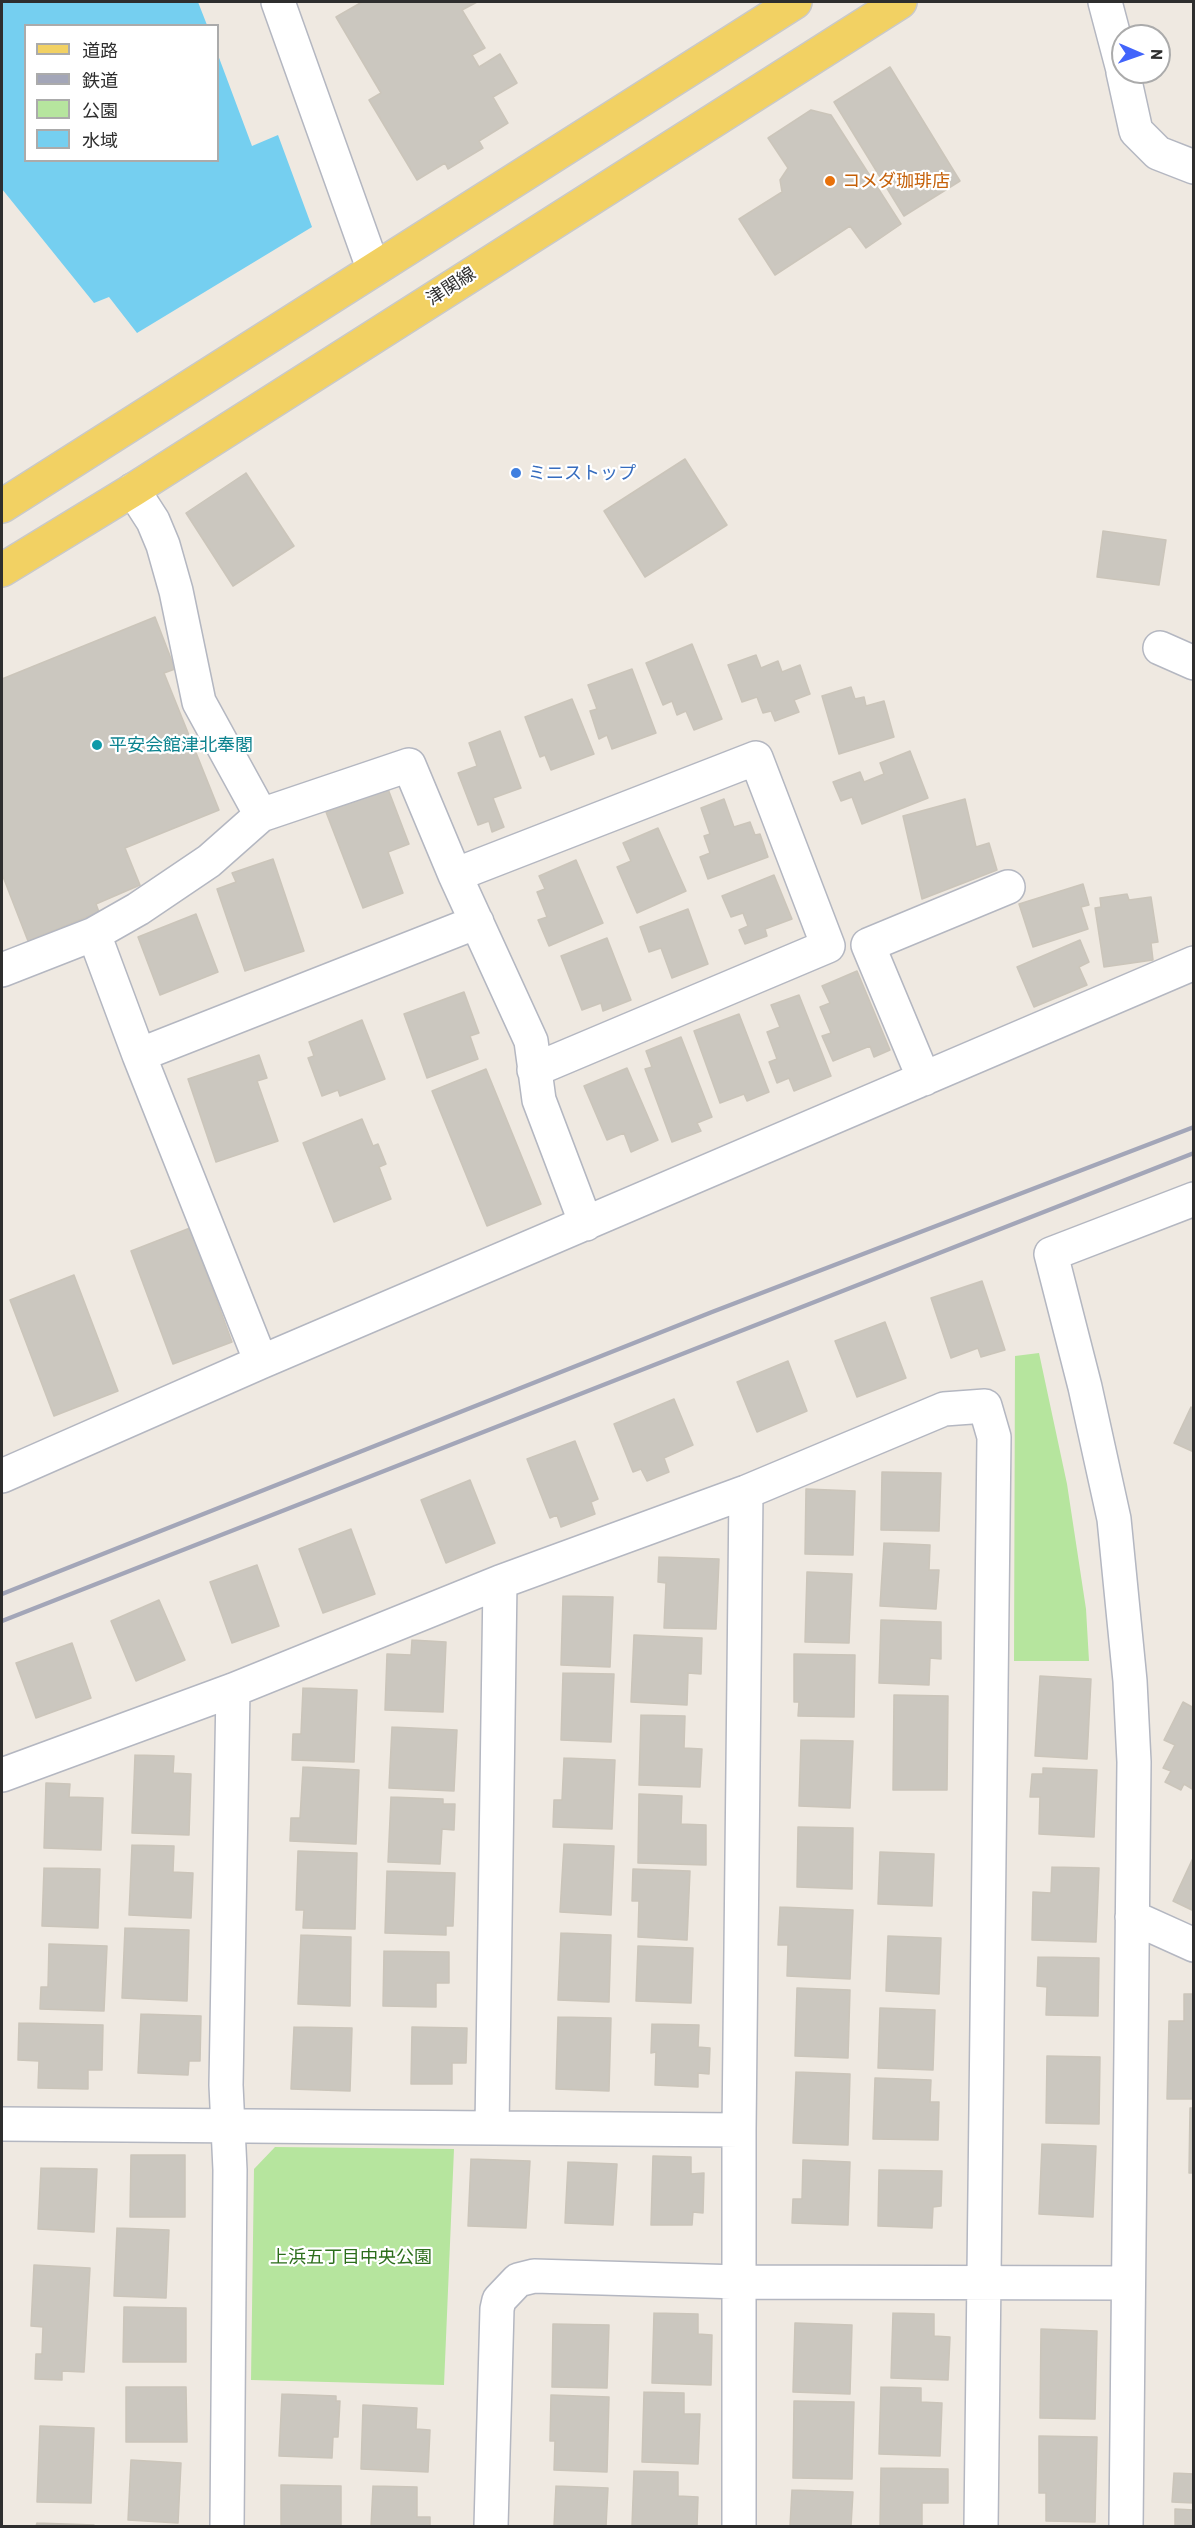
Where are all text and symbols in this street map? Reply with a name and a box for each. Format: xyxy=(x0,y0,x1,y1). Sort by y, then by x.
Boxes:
legend xyxy=(24,24,219,162)
north arrow xyxy=(1111,24,1171,84)
text: 道路 xyxy=(82,39,118,61)
text: N xyxy=(1148,49,1167,60)
text: 鉄道 xyxy=(82,69,118,91)
text: 公園 xyxy=(82,99,118,121)
text: 水域 xyxy=(82,129,118,151)
place label: コメダ珈琲店 xyxy=(842,170,950,192)
marker: コメダ珈琲店 xyxy=(823,174,837,188)
street label: 津関線 xyxy=(422,262,480,310)
place label: ミニストップ xyxy=(528,462,636,484)
marker: ミニストップ xyxy=(509,466,523,480)
place label: 平安会館津北奉閣 xyxy=(109,734,253,756)
marker: 平安会館津北奉閣 xyxy=(90,738,104,752)
park label: 上浜五丁目中央公園 xyxy=(270,2246,432,2268)

